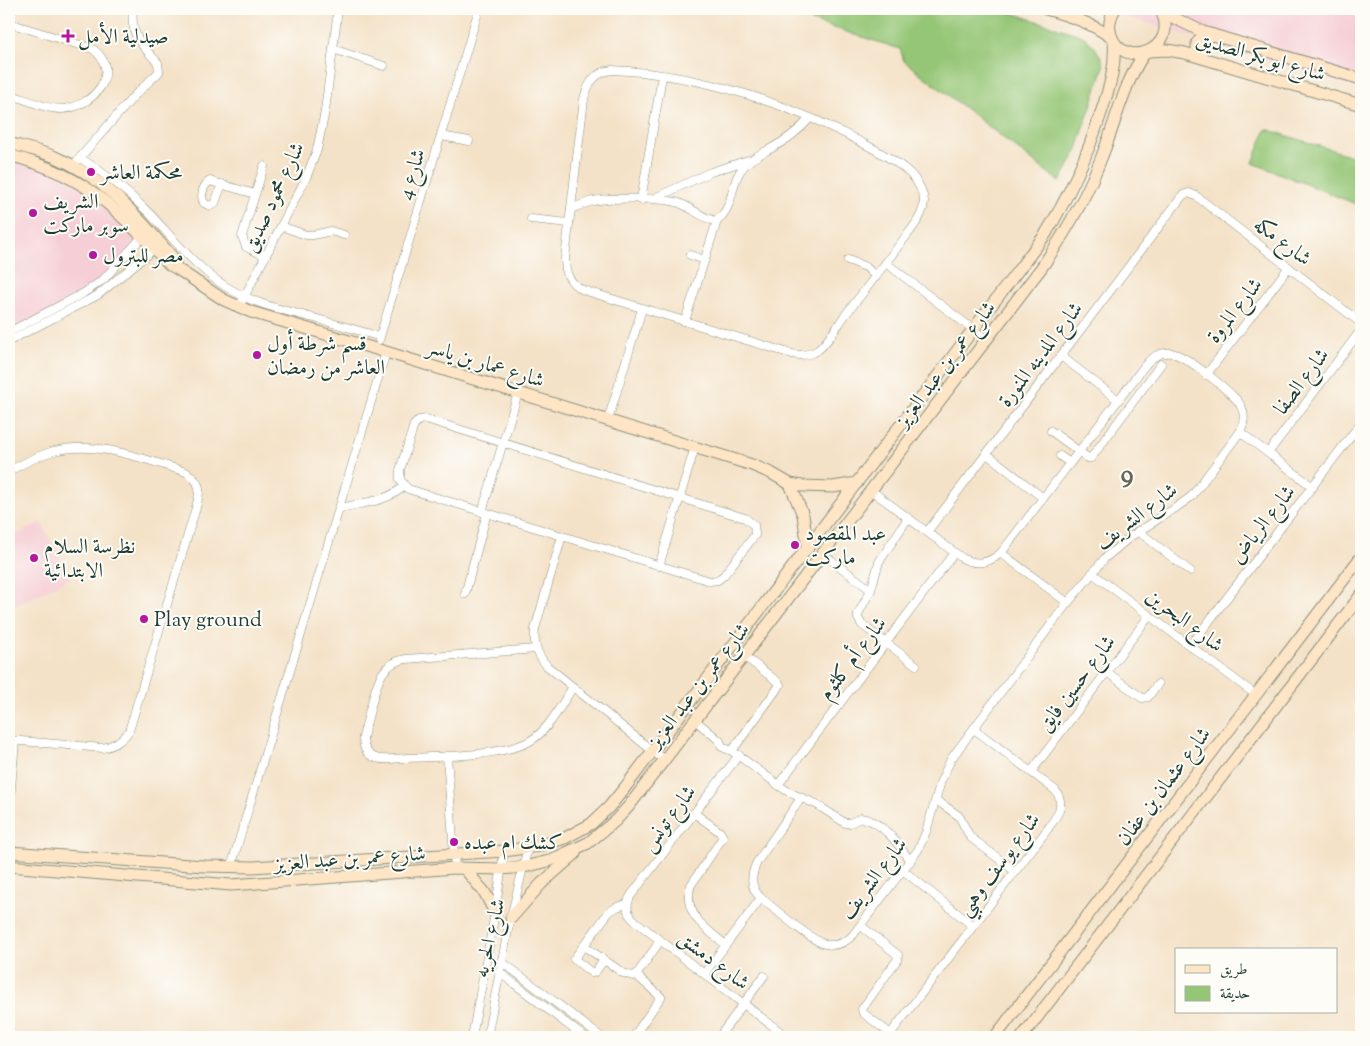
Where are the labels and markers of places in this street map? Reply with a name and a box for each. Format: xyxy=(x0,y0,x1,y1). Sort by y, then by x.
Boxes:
place label: صيدلية الأمل xyxy=(78,21,169,53)
marker: صيدلية الأمل xyxy=(62,30,74,42)
place label: محكمة العاشر xyxy=(99,159,182,189)
marker: محكمة العاشر xyxy=(85,166,97,178)
place label: الشريف سوبر ماركت xyxy=(43,188,129,242)
marker: الشريف سوبر ماركت xyxy=(27,207,39,219)
place label: مصر للبترول xyxy=(103,242,184,272)
marker: مصر للبترول xyxy=(87,249,99,261)
place label: قسم شرطة أول العاشر من رمضان xyxy=(267,328,385,384)
marker: قسم شرطة أول العاشر من رمضان xyxy=(251,349,263,361)
place label: عبد المقصود ماركت xyxy=(805,520,886,574)
place label: نظرسة السلام الابتدائية xyxy=(44,533,135,587)
marker: عبد المقصود ماركت xyxy=(789,539,801,551)
marker: نظرسة السلام الابتدائية xyxy=(28,552,40,564)
place label: Play ground xyxy=(154,606,262,636)
marker: Play ground xyxy=(138,613,150,625)
place label: كشك ام عبده xyxy=(464,829,563,860)
marker: كشك ام عبده xyxy=(448,836,460,848)

